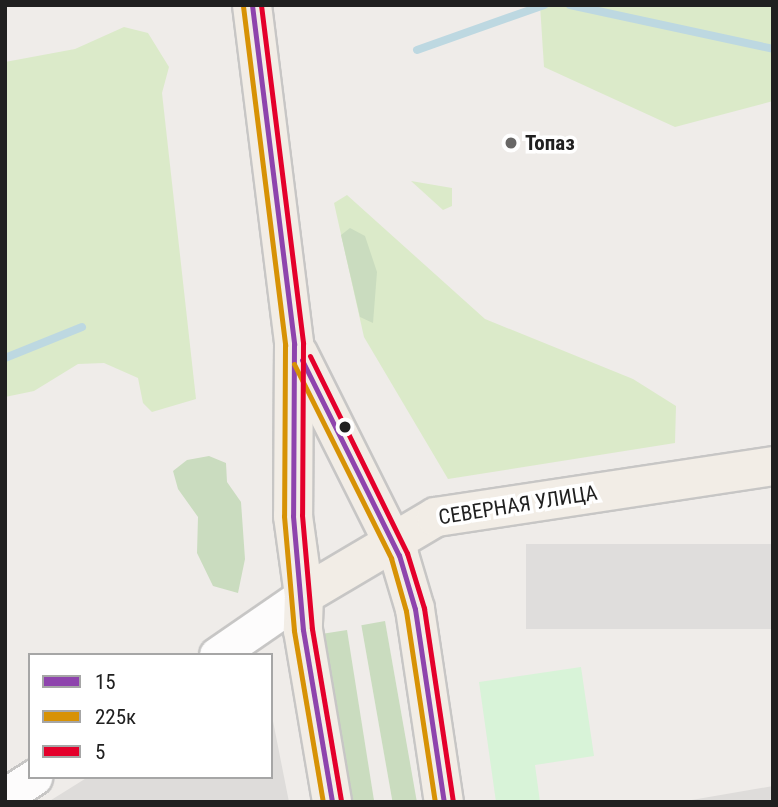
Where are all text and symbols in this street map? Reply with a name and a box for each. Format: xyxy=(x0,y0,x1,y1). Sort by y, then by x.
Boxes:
place label: Топаз xyxy=(525,130,575,156)
marker: Топаз xyxy=(503,135,519,151)
unlabelled marker xyxy=(338,420,352,434)
street label: СЕВЕРНАЯ УЛИЦА xyxy=(437,480,599,530)
legend xyxy=(28,653,273,779)
text: 15 xyxy=(95,670,116,694)
text: 225к xyxy=(95,705,136,729)
text: 5 xyxy=(95,740,105,764)

